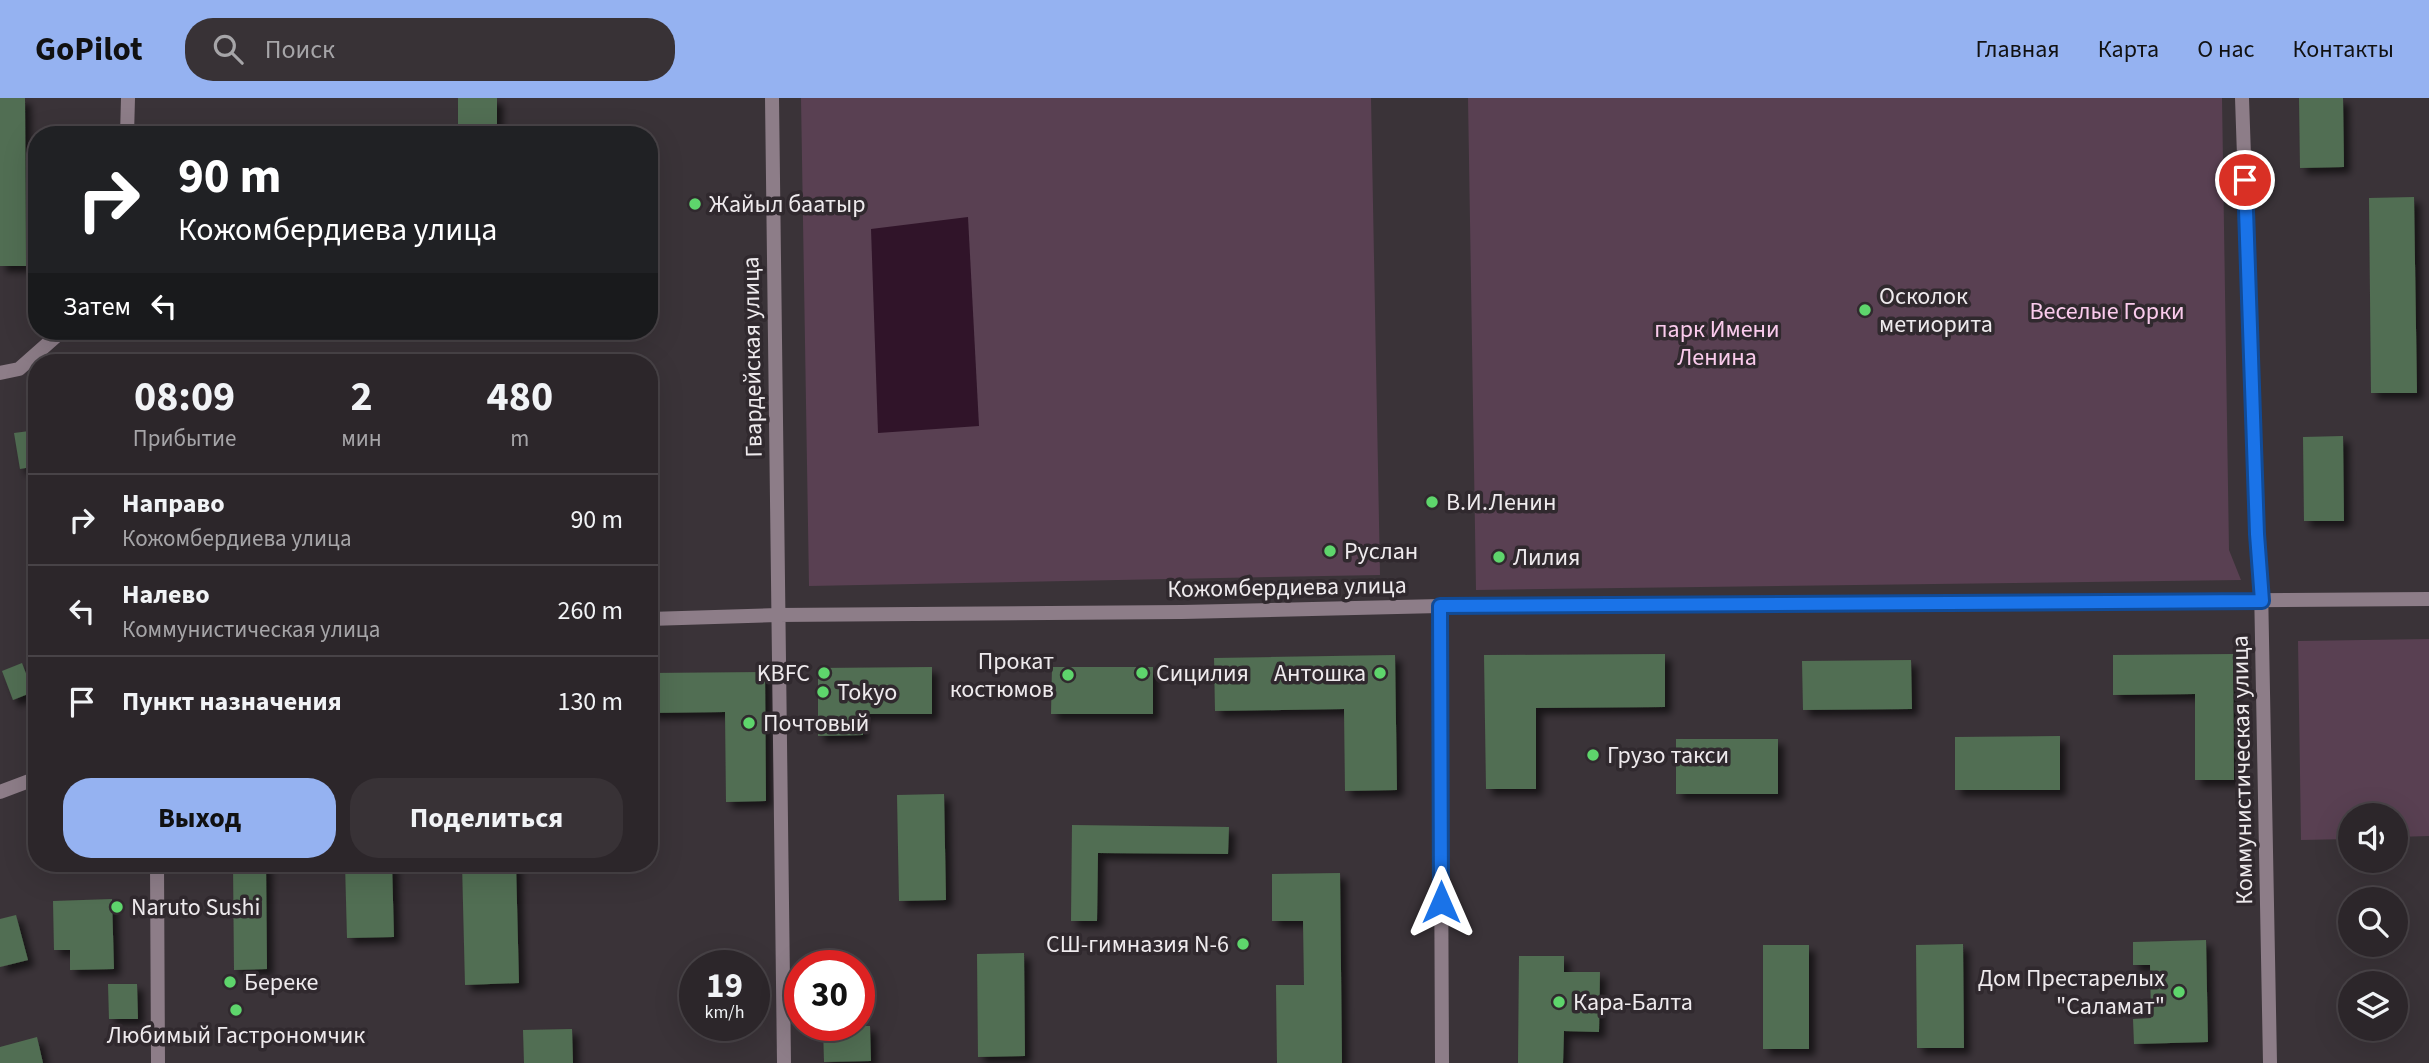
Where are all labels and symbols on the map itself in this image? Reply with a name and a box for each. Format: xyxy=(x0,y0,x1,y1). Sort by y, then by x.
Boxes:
pin xyxy=(2215,150,2275,210)
place label: Жайыл баатыр xyxy=(709,187,866,222)
marker: Жайыл баатыр xyxy=(687,196,703,212)
street label: Гвардейская улица xyxy=(733,256,772,458)
place label: Осколок метиорита xyxy=(1879,279,1993,342)
park label: Веселые Горки xyxy=(2029,294,2185,329)
marker: Осколок метиорита xyxy=(1857,302,1873,318)
park label: парк Имени Ленина xyxy=(1654,312,1780,375)
place label: В.И.Ленин xyxy=(1446,485,1556,520)
marker: В.И.Ленин xyxy=(1424,494,1440,510)
place label: Руслан xyxy=(1344,534,1418,569)
place label: Лилия xyxy=(1513,540,1580,575)
marker: Руслан xyxy=(1322,543,1338,559)
marker: Лилия xyxy=(1491,549,1507,565)
street label: Кожомбердиева улица xyxy=(1167,568,1407,607)
street label: Коммунистическая улица xyxy=(2223,635,2262,905)
place label: Прокат костюмов xyxy=(950,644,1054,707)
place label: KBFC xyxy=(757,656,810,691)
place label: Сицилия xyxy=(1156,656,1249,691)
place label: Антошка xyxy=(1274,656,1366,691)
marker: KBFC xyxy=(816,665,832,681)
marker: Сицилия xyxy=(1134,665,1150,681)
marker: Антошка xyxy=(1372,665,1388,681)
marker: Прокат костюмов xyxy=(1060,667,1076,683)
place label: Tokyo xyxy=(837,675,897,710)
marker: Tokyo xyxy=(815,684,831,700)
place label: Почтовый xyxy=(763,706,869,741)
marker: Почтовый xyxy=(741,715,757,731)
place label: Грузо такси xyxy=(1607,738,1729,773)
marker: Грузо такси xyxy=(1585,747,1601,763)
position arrow xyxy=(1404,865,1478,939)
place label: Naruto Sushi xyxy=(131,890,261,925)
marker: Naruto Sushi xyxy=(109,899,125,915)
place label: СШ-гимназия N-6 xyxy=(1046,927,1229,962)
marker: СШ-гимназия N-6 xyxy=(1235,936,1251,952)
speed limit sign: 30 xyxy=(784,950,875,1041)
place label: Дом Престарелых "Саламат" xyxy=(1978,961,2165,1024)
place label: Береке xyxy=(244,965,318,1000)
marker: Береке xyxy=(222,974,238,990)
marker: Дом Престарелых "Саламат" xyxy=(2171,984,2187,1000)
place label: Кара-Балта xyxy=(1573,985,1693,1020)
marker: Кара-Балта xyxy=(1551,994,1567,1010)
marker: Любимый Гастрономчик xyxy=(228,1002,244,1018)
place label: Любимый Гастрономчик xyxy=(107,1018,365,1053)

